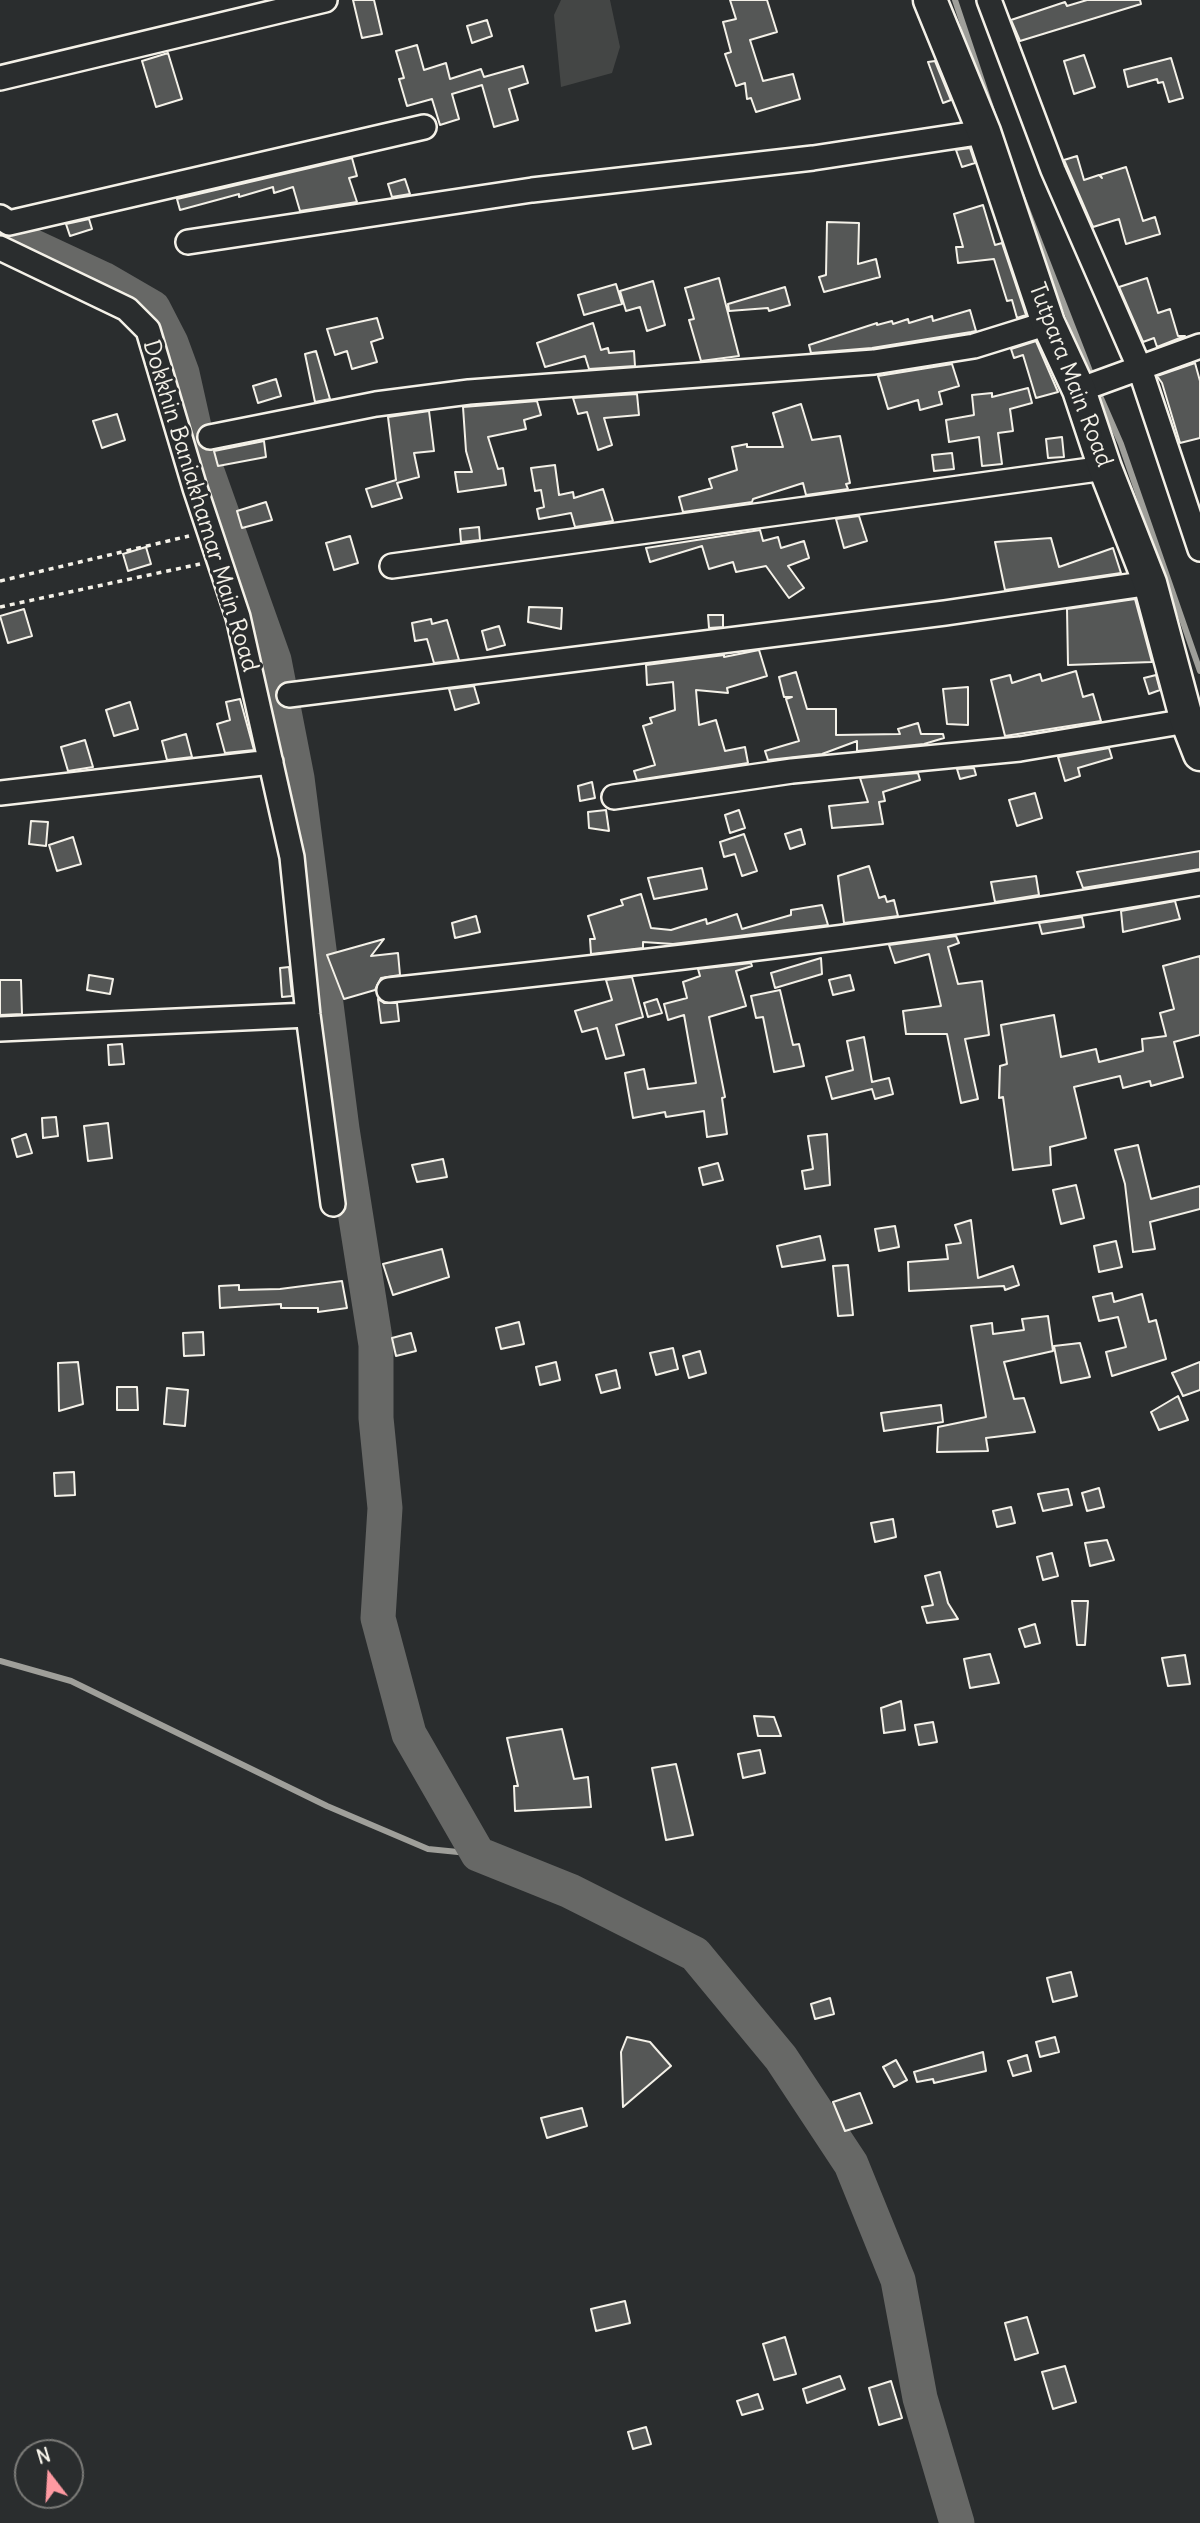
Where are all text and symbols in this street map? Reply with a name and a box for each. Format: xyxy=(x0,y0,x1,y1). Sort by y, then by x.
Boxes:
street label: Tutpara Main Road xyxy=(1022,279,1118,471)
street label: Dokkhin Baniakhamar Main Road xyxy=(136,337,264,675)
north arrow xyxy=(14,2439,84,2509)
text: N xyxy=(34,2442,53,2469)

